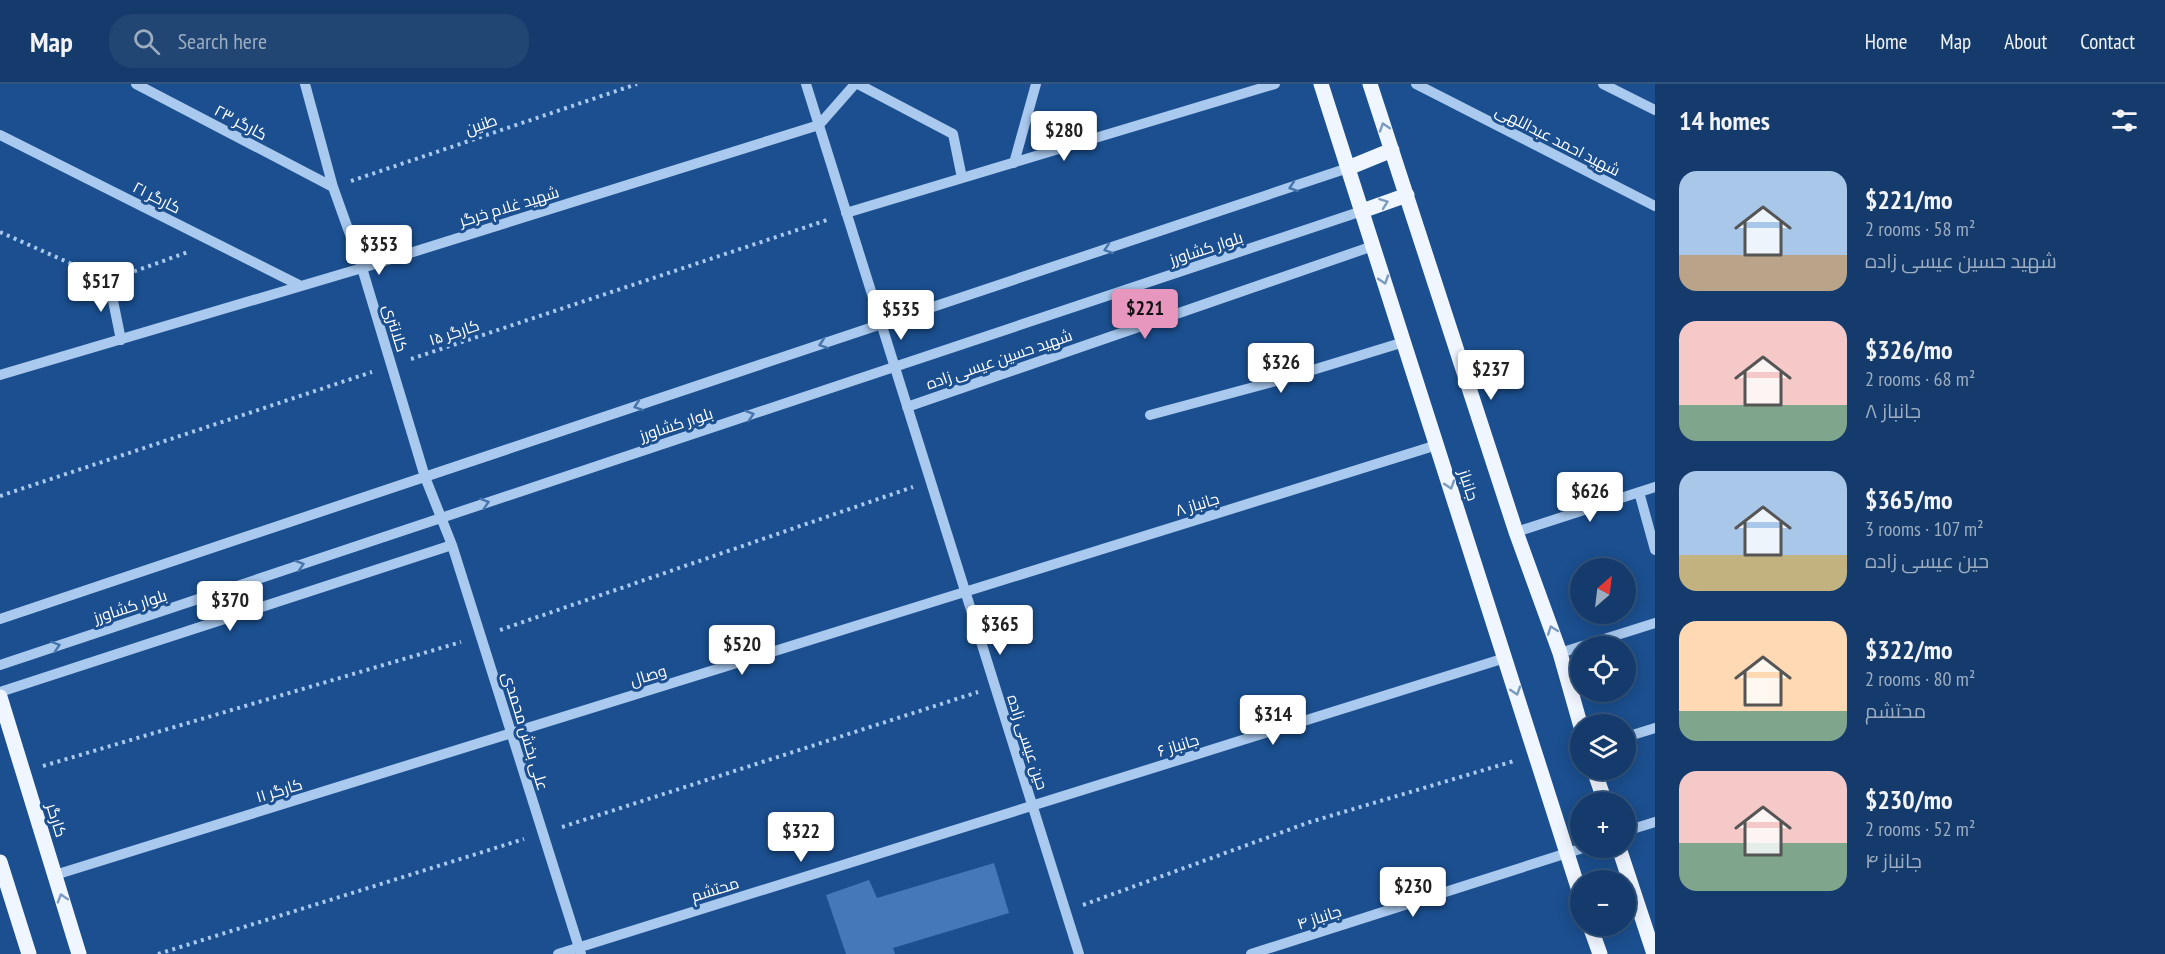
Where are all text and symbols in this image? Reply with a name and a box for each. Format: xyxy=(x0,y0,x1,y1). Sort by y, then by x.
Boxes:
search box xyxy=(109,14,529,68)
text: Map xyxy=(30,23,73,60)
icon: search xyxy=(130,25,163,58)
text: Search here xyxy=(178,27,267,55)
text: Home xyxy=(1865,28,1907,55)
text: Map xyxy=(1940,28,1971,55)
text: About xyxy=(2004,28,2047,55)
text: Contact xyxy=(2080,28,2135,55)
street label: کارگر ۲۳ xyxy=(211,100,271,144)
street label: شهید احمد عبداللهی xyxy=(1492,100,1624,181)
text: 14 homes xyxy=(1679,104,1770,137)
icon: filters xyxy=(2108,104,2141,137)
street label: طنین xyxy=(462,109,500,140)
pin: $280 xyxy=(1028,111,1100,162)
text: $280 xyxy=(1045,117,1083,143)
one-way arrow xyxy=(1379,122,1392,133)
street label: کارگر ۲۱ xyxy=(130,176,184,218)
one-way arrow xyxy=(1288,179,1299,192)
street label: شهید غلام خرگر xyxy=(456,181,562,233)
text: $221/mo xyxy=(1865,183,1953,216)
icon: home xyxy=(1727,195,1799,267)
one-way arrow xyxy=(1378,198,1389,211)
text: 2 rooms · 58 m² xyxy=(1865,216,1975,242)
pin: $353 xyxy=(343,225,415,276)
street label: بلوار کشاورز xyxy=(1166,227,1245,270)
text: $353 xyxy=(360,231,398,257)
one-way arrow xyxy=(1103,241,1114,254)
text: شهید حسین عیسی زاده xyxy=(1865,248,2057,274)
pin: $517 xyxy=(65,262,137,313)
text: $517 xyxy=(82,268,120,294)
one-way arrow xyxy=(1377,274,1389,285)
pin: $221 xyxy=(1109,289,1181,340)
pin: $535 xyxy=(865,290,937,341)
text: $221 xyxy=(1126,295,1164,321)
text: $535 xyxy=(882,296,920,322)
street label: کلانتری xyxy=(378,302,413,355)
street label: کارگر ۱۵ xyxy=(426,315,482,349)
street label: شهید حسین عیسی زاده xyxy=(923,325,1075,394)
text: $326/mo xyxy=(1865,333,1953,366)
one-way arrow xyxy=(818,336,829,349)
pin: $326 xyxy=(1245,343,1317,394)
icon: home xyxy=(1727,345,1799,417)
text: $326 xyxy=(1262,349,1300,375)
pin: $237 xyxy=(1455,350,1527,401)
text: $237 xyxy=(1472,356,1510,382)
text: 2 rooms · 68 m² xyxy=(1865,366,1975,392)
one-way arrow xyxy=(633,398,644,411)
text: جانباز ۸ xyxy=(1865,398,1921,424)
street label: بلوار کشاورز xyxy=(636,403,715,446)
one-way arrow xyxy=(744,410,755,422)
street label: جانباز xyxy=(1454,466,1483,503)
pin: $626 xyxy=(1554,472,1626,523)
text: $626 xyxy=(1571,478,1609,504)
one-way arrow xyxy=(1443,479,1455,490)
text: $365/mo xyxy=(1865,483,1953,516)
street label: جانباز ۸ xyxy=(1173,488,1221,520)
icon: home xyxy=(1727,495,1799,567)
one-way arrow xyxy=(479,498,490,510)
text: 3 rooms · 107 m² xyxy=(1865,516,1984,542)
text: حین عیسی زاده xyxy=(1865,548,1989,574)
north arrow xyxy=(1570,558,1636,624)
map controls xyxy=(1570,558,1636,936)
one-way arrow xyxy=(294,559,305,572)
pin: $370 xyxy=(194,581,266,632)
street label: بلوار کشاورز xyxy=(90,585,169,628)
text: $370 xyxy=(211,587,249,613)
pin: $365 xyxy=(964,605,1036,656)
text: $365 xyxy=(981,611,1019,637)
pin: $520 xyxy=(706,625,778,676)
one-way arrow xyxy=(1547,625,1560,636)
text: $520 xyxy=(723,631,761,657)
text: $322/mo xyxy=(1865,633,1953,666)
button: locate xyxy=(1570,636,1636,702)
one-way arrow xyxy=(50,641,60,653)
icon: home xyxy=(1727,645,1799,717)
street label: وصال xyxy=(627,660,669,691)
text: 2 rooms · 80 m² xyxy=(1865,666,1975,692)
street label: علی بخش محمدی xyxy=(498,669,554,793)
one-way arrow xyxy=(1509,685,1521,696)
street label: حین عیسی زاده xyxy=(1002,692,1053,793)
pin: $314 xyxy=(1237,695,1309,746)
text: محتشم xyxy=(1865,698,1926,724)
text: $314 xyxy=(1254,701,1292,727)
button: layers xyxy=(1570,714,1636,780)
street label: جانباز ۶ xyxy=(1155,729,1201,761)
street label: کارگر ۱۱ xyxy=(253,773,305,807)
text: $230/mo xyxy=(1865,783,1953,816)
button: + xyxy=(1570,792,1636,858)
icon: home xyxy=(1727,795,1799,867)
street label: کارگر xyxy=(42,800,72,839)
pin: $322 xyxy=(765,812,837,863)
text: 2 rooms · 52 m² xyxy=(1865,816,1975,842)
text: $322 xyxy=(782,818,820,844)
text: جانباز ۴ xyxy=(1865,848,1922,874)
pin: $230 xyxy=(1377,867,1449,918)
button: − xyxy=(1570,870,1636,936)
street label: محتشم xyxy=(689,872,742,908)
text: $230 xyxy=(1394,873,1432,899)
one-way arrow xyxy=(57,893,69,904)
street label: جانباز ۴ xyxy=(1294,900,1344,934)

